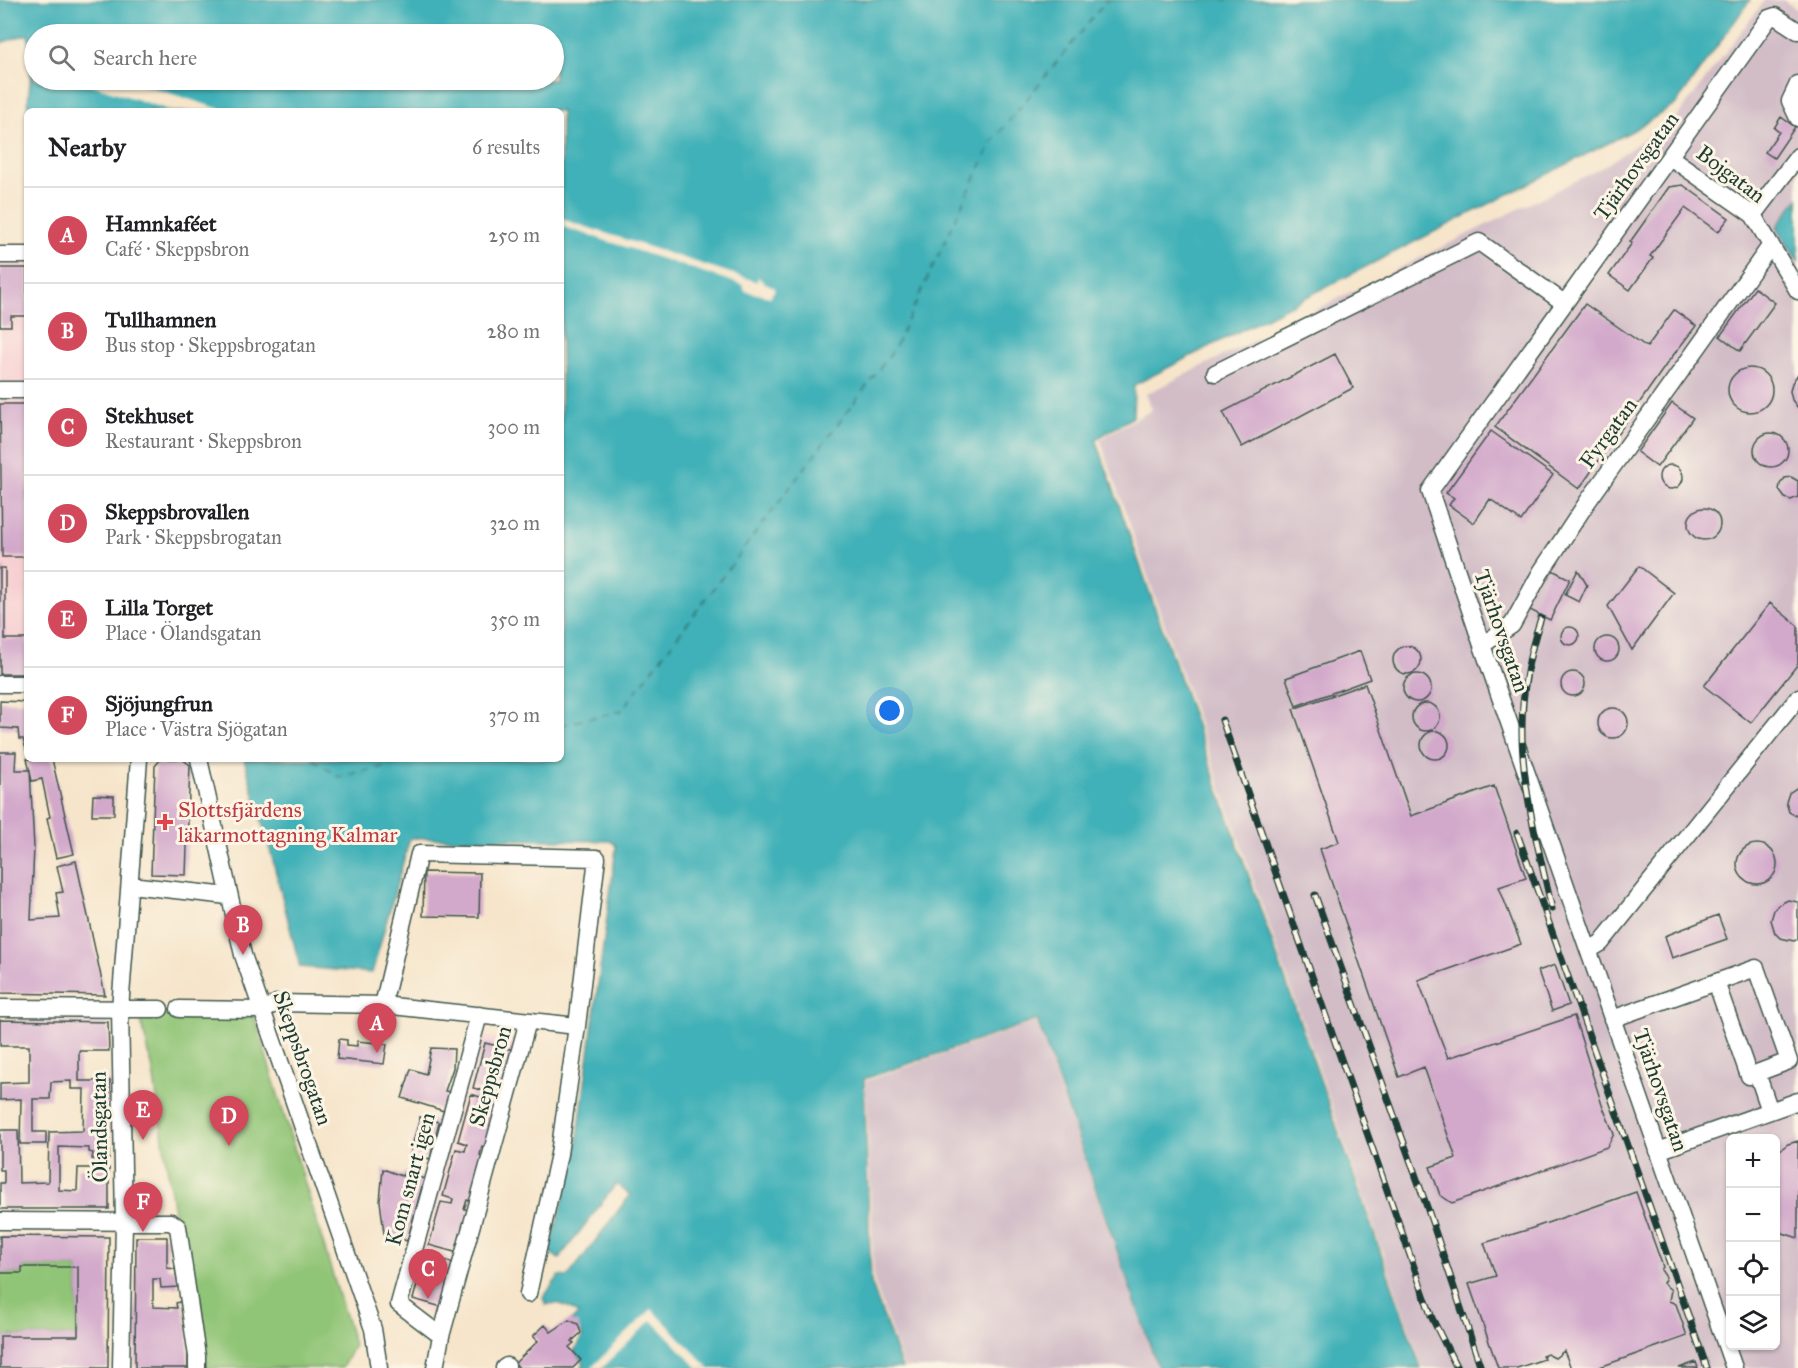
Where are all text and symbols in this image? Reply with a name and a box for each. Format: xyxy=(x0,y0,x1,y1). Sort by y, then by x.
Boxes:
search box xyxy=(24,24,564,90)
icon: search xyxy=(45,41,78,74)
text: Search here xyxy=(93,44,197,71)
street label: Tjärhovsgatan xyxy=(1587,106,1685,226)
text: Nearby xyxy=(48,131,126,163)
text: 6 results xyxy=(472,135,540,159)
street label: Bojgatan xyxy=(1691,139,1771,209)
text: Hamnkaféet xyxy=(105,210,217,237)
text: A xyxy=(61,223,74,247)
text: 250 m xyxy=(488,223,540,247)
text: Café · Skeppsbron xyxy=(105,237,249,261)
text: Tullhamnen xyxy=(105,306,216,333)
text: B xyxy=(61,319,74,343)
text: 280 m xyxy=(487,319,540,343)
text: Bus stop · Skeppsbrogatan xyxy=(105,333,316,357)
street label: Fyrgatan xyxy=(1573,392,1643,474)
text: Stekhuset xyxy=(105,402,194,429)
text: C xyxy=(61,415,74,439)
text: 300 m xyxy=(488,415,540,439)
text: Restaurant · Skeppsbron xyxy=(105,429,302,453)
text: Skeppsbrovallen xyxy=(105,498,249,525)
text: D xyxy=(60,511,75,535)
text: 320 m xyxy=(489,511,540,535)
text: Park · Skeppsbrogatan xyxy=(105,525,282,549)
street label: Tjärhovsgatan xyxy=(1468,566,1536,696)
text: Lilla Torget xyxy=(105,594,213,621)
text: E xyxy=(60,607,75,631)
text: 350 m xyxy=(490,607,540,631)
text: Place · Ölandsgatan xyxy=(105,621,261,645)
text: Sjöjungfrun xyxy=(105,690,213,717)
your location xyxy=(875,696,904,725)
text: F xyxy=(61,703,74,727)
text: 370 m xyxy=(489,703,540,727)
text: Place · Västra Sjögatan xyxy=(105,717,287,741)
place label: Slottsfjärdens läkarmottagning Kalmar xyxy=(178,796,398,848)
marker: Slottsfjärdens läkarmottagning Kalmar xyxy=(156,813,174,831)
pin: B xyxy=(224,906,262,955)
street label: Skeppsbrogatan xyxy=(267,987,339,1129)
pin: A xyxy=(358,1004,397,1053)
street label: Skeppsbron xyxy=(463,1022,517,1130)
street label: Tjärhovsgatan xyxy=(1627,1025,1695,1155)
street label: Ölandsgatan xyxy=(85,1071,113,1183)
pin: E xyxy=(124,1090,162,1140)
pin: D xyxy=(210,1096,248,1146)
street label: Kom snart igen xyxy=(379,1109,441,1249)
map controls xyxy=(1726,1134,1780,1350)
button: + xyxy=(1726,1134,1780,1188)
pin: F xyxy=(124,1182,162,1232)
button: − xyxy=(1726,1188,1780,1242)
button: locate xyxy=(1726,1242,1780,1296)
pin: C xyxy=(408,1250,448,1299)
button: layers xyxy=(1726,1296,1780,1350)

